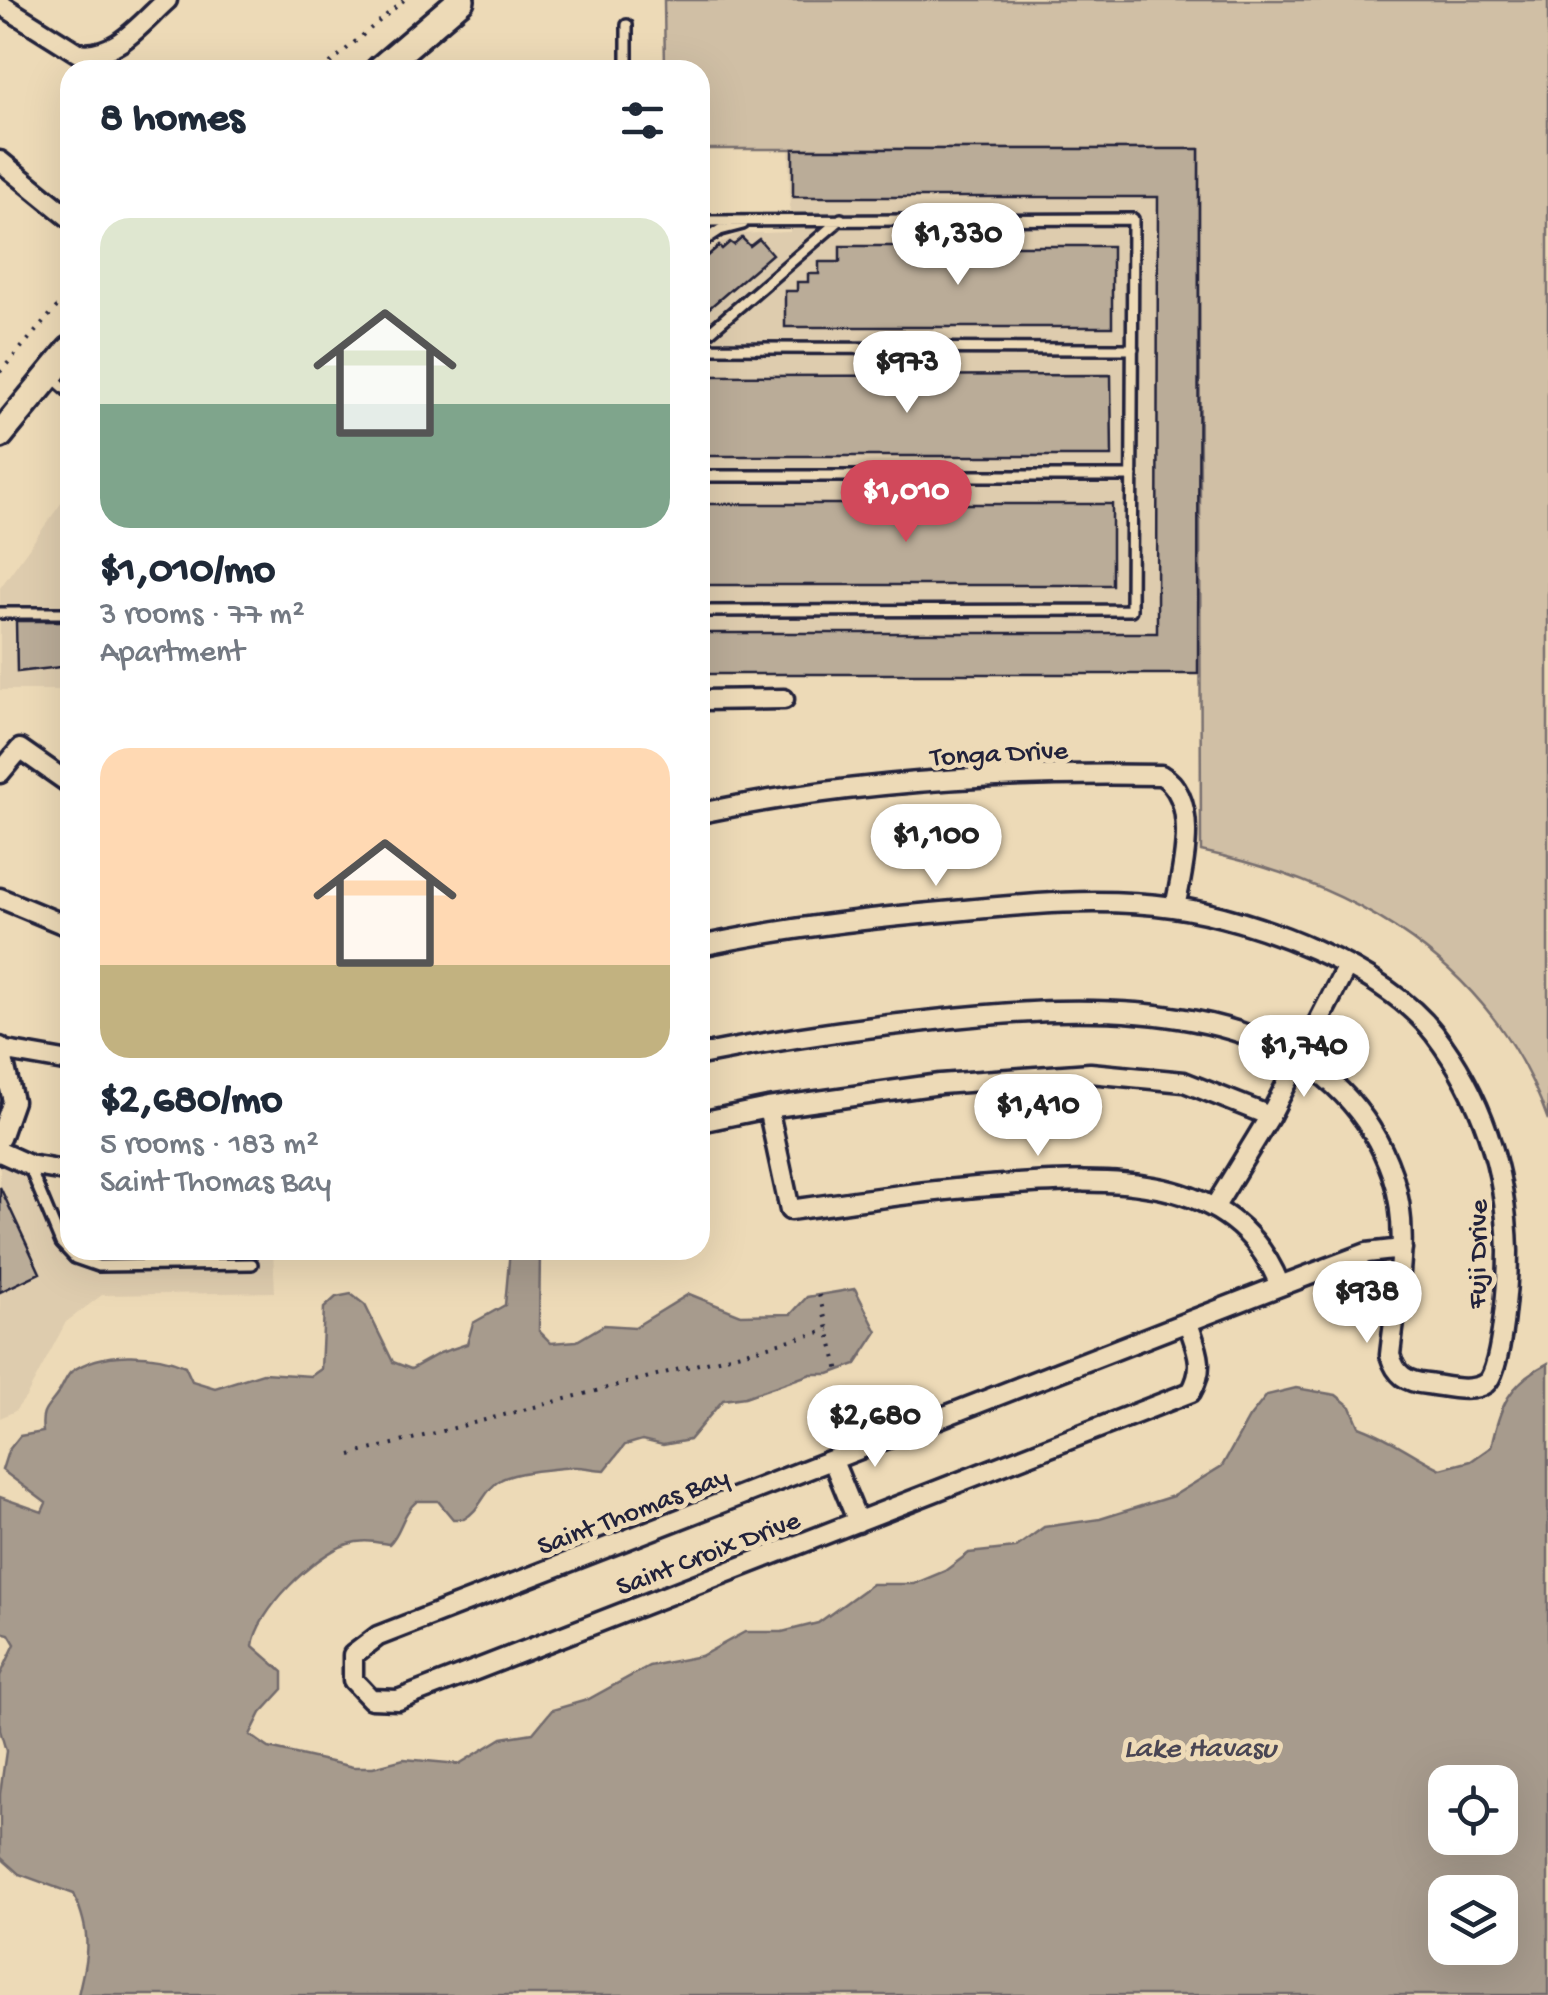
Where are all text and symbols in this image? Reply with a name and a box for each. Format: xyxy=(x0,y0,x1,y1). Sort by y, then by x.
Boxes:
icon: filters xyxy=(615,93,670,148)
text: 8 homes xyxy=(100,96,244,145)
pin: $1,330 xyxy=(877,203,1039,288)
text: $1,330 xyxy=(914,216,1002,254)
icon: home xyxy=(295,283,475,463)
pin: $973 xyxy=(848,331,966,416)
text: $973 xyxy=(875,344,939,382)
pin: $1,010 xyxy=(825,460,987,545)
text: $1,010 xyxy=(863,473,949,511)
text: $1,010/mo xyxy=(100,548,275,597)
text: 3 rooms · 77 m² xyxy=(100,597,305,635)
text: Apartment xyxy=(100,635,244,673)
street label: Tonga Drive xyxy=(928,735,1069,776)
pin: $1,100 xyxy=(855,804,1017,889)
icon: home xyxy=(295,813,475,993)
text: $1,100 xyxy=(893,817,979,855)
pin: $1,740 xyxy=(1223,1015,1385,1100)
text: $1,740 xyxy=(1260,1028,1348,1066)
pin: $1,410 xyxy=(957,1074,1119,1159)
text: $2,680/mo xyxy=(100,1078,283,1127)
text: $1,410 xyxy=(996,1087,1080,1125)
text: 5 rooms · 183 m² xyxy=(100,1127,319,1165)
text: Saint Thomas Bay xyxy=(100,1165,331,1203)
street label: Fuji Drive xyxy=(1462,1199,1497,1310)
pin: $938 xyxy=(1308,1261,1426,1346)
text: $938 xyxy=(1335,1274,1399,1312)
pin: $2,680 xyxy=(794,1385,956,1470)
text: $2,680 xyxy=(829,1398,921,1436)
street label: Saint Thomas Bay xyxy=(533,1461,734,1565)
street label: Saint Croix Drive xyxy=(612,1505,806,1605)
water label: Lake Havasu xyxy=(1124,1733,1279,1768)
map controls xyxy=(1428,1765,1518,1965)
button: locate xyxy=(1428,1765,1518,1855)
button: layers xyxy=(1428,1875,1518,1965)

